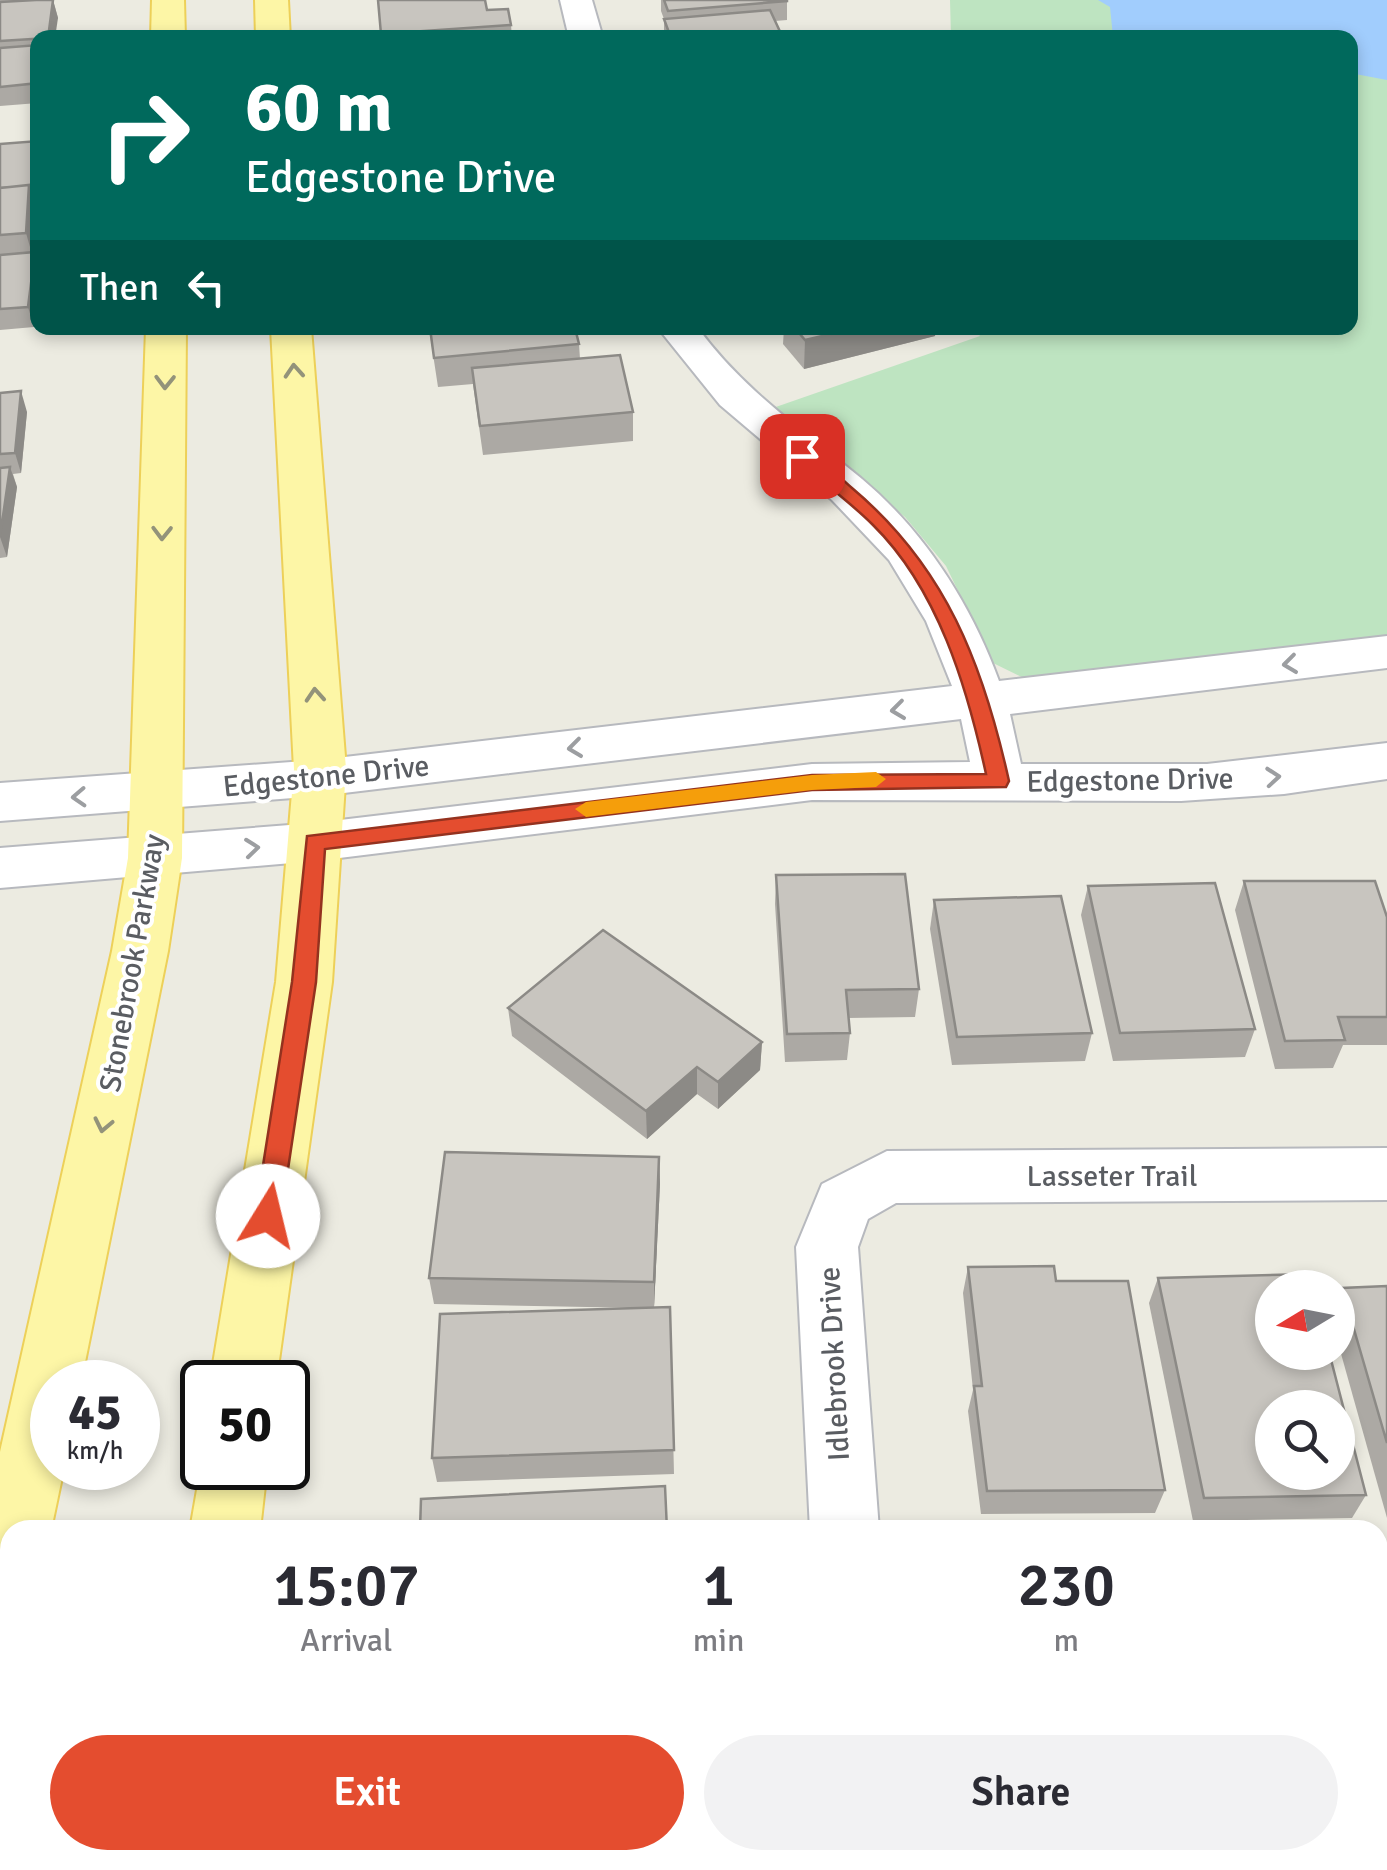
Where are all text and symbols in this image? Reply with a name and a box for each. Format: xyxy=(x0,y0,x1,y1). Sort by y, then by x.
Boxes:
text: 60 m xyxy=(245,64,393,150)
icon: right xyxy=(80,70,210,200)
text: Edgestone Drive xyxy=(245,150,556,205)
icon: left xyxy=(179,260,234,315)
text: Then xyxy=(80,264,159,311)
one-way arrow xyxy=(284,363,305,379)
one-way arrow xyxy=(154,374,175,390)
pin xyxy=(760,414,845,499)
icon: arrive xyxy=(775,429,830,484)
one-way arrow xyxy=(151,526,172,542)
one-way arrow xyxy=(1282,653,1298,674)
one-way arrow xyxy=(305,687,326,703)
one-way arrow xyxy=(890,699,906,720)
one-way arrow xyxy=(567,737,583,758)
street label: Edgestone Drive xyxy=(221,747,431,806)
street label: Edgestone Drive xyxy=(1026,760,1234,801)
one-way arrow xyxy=(1266,766,1282,788)
one-way arrow xyxy=(71,787,87,808)
street label: Stonebrook Parkway xyxy=(92,831,173,1095)
one-way arrow xyxy=(245,838,261,859)
one-way arrow xyxy=(94,1116,115,1133)
street label: Lasseter Trail xyxy=(1026,1158,1198,1195)
position arrow xyxy=(216,1164,320,1268)
street label: Idlebrook Drive xyxy=(811,1266,858,1462)
north arrow xyxy=(1255,1270,1355,1370)
map controls xyxy=(1255,1270,1355,1490)
speed limit sign: 50 xyxy=(180,1360,310,1490)
text: 45 xyxy=(68,1382,122,1444)
button: search xyxy=(1255,1390,1355,1490)
text: km/h xyxy=(67,1435,123,1466)
text: 15:07 xyxy=(273,1549,420,1623)
text: 1 xyxy=(702,1549,735,1623)
text: 230 xyxy=(1018,1549,1115,1623)
text: Arrival xyxy=(300,1621,393,1660)
text: min xyxy=(693,1621,744,1660)
text: m xyxy=(1053,1621,1079,1660)
button: Exit xyxy=(50,1735,684,1850)
button: Share xyxy=(704,1735,1338,1850)

